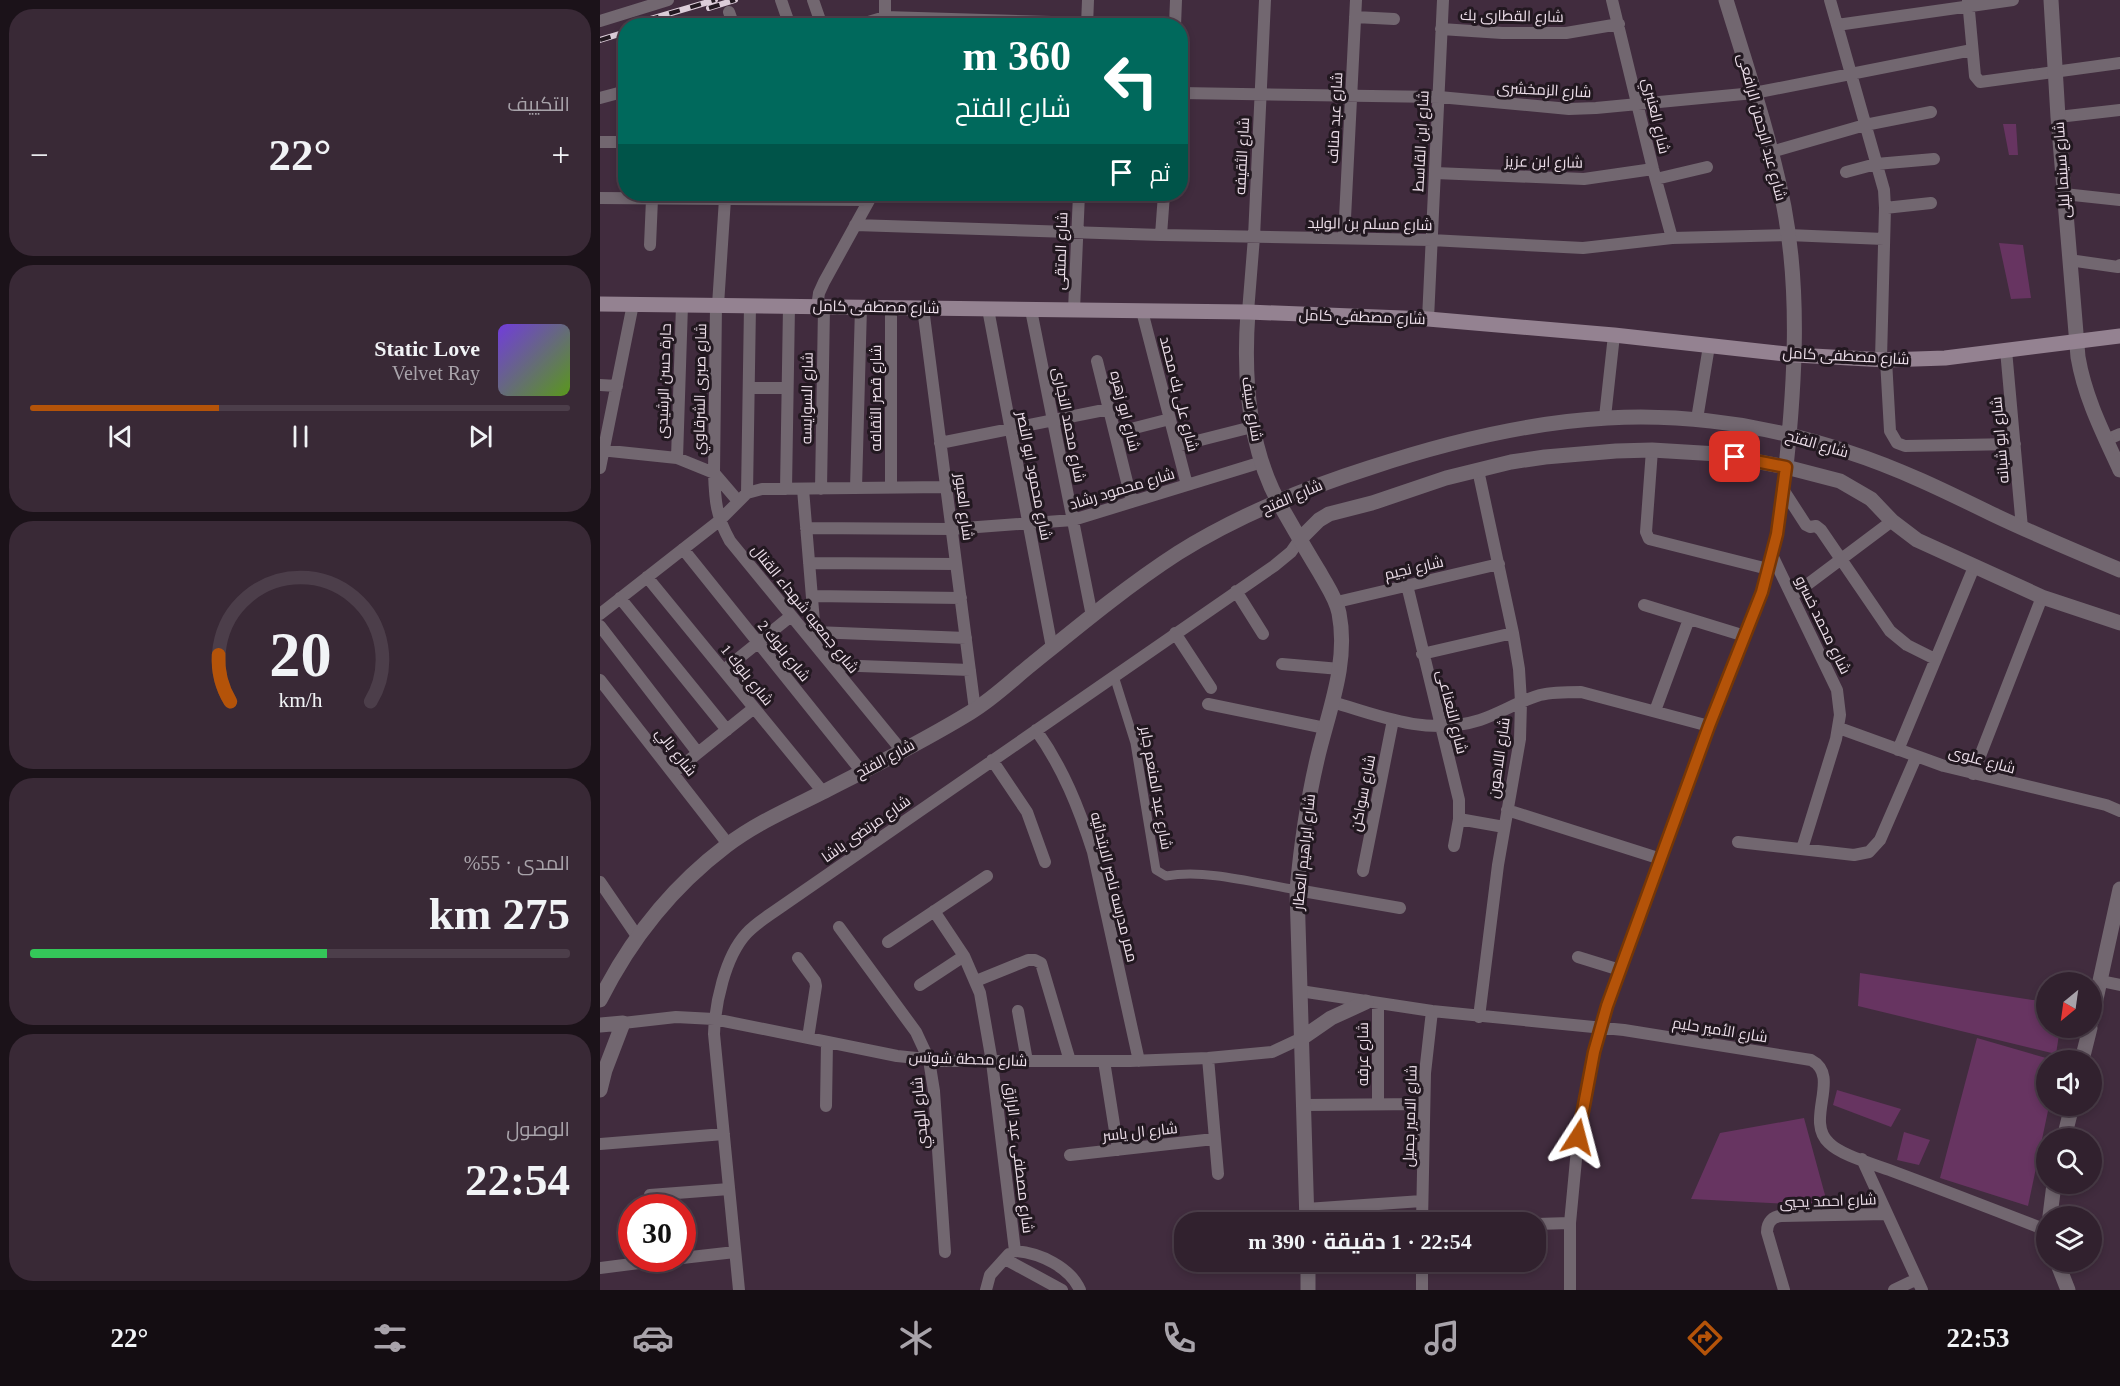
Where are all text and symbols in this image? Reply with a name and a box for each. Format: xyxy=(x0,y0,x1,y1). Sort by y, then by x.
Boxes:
street label: شارع القطارى بك xyxy=(1460,7,1564,28)
text: 360 m xyxy=(963,33,1071,79)
icon: left xyxy=(1092,42,1170,120)
street label: شارع عبد الرحمن الرافعى xyxy=(1732,52,1789,203)
street label: شارع عبد مناف xyxy=(1325,72,1348,164)
street label: شارع العنبري xyxy=(1636,77,1672,156)
street label: شارع الزمخشرى xyxy=(1496,80,1592,103)
street label: شارع ابن القاسط xyxy=(1410,90,1435,192)
text: التكييف xyxy=(507,93,570,115)
text: شارع الفتح xyxy=(955,93,1071,123)
street label: شارع الثقيفه xyxy=(1232,117,1255,195)
street label: شارع سينما ليلى xyxy=(2051,121,2076,219)
text: 22° xyxy=(269,130,332,180)
text: − xyxy=(30,137,49,173)
text: + xyxy=(551,137,570,173)
street label: شارع ابن عزيز xyxy=(1504,153,1583,174)
icon: arrive xyxy=(1105,156,1138,189)
text: ثم xyxy=(1150,161,1170,186)
street label: شارع المتقى xyxy=(1052,212,1073,291)
street label: شارع مسلم بن الوليد xyxy=(1307,215,1433,236)
street label: شارع مصطفى كامل xyxy=(812,298,940,319)
street label: شارع مصطفى كامل xyxy=(1298,307,1426,330)
street label: حارة حسن الرشيدى xyxy=(654,323,676,439)
street label: شارع صبرى الشرقاوي xyxy=(691,323,713,455)
street label: شارع على بك محمد xyxy=(1154,335,1201,454)
text: Static Love xyxy=(374,336,480,361)
street label: شارع قصر الثقافه xyxy=(868,345,887,451)
street label: شارع مصطفى كامل xyxy=(1782,345,1910,370)
street label: شارع السوايسه xyxy=(798,352,819,444)
text: Velvet Ray xyxy=(392,362,480,384)
street label: شارع محمد النجارى xyxy=(1047,366,1088,484)
street label: شارع ابو زهره xyxy=(1104,369,1143,454)
street label: شارع سيف xyxy=(1236,375,1265,443)
street label: شارع ابو شبانه xyxy=(1988,396,2015,484)
street label: شارع محمود ابو النصر xyxy=(1011,409,1054,542)
icon: previous xyxy=(104,420,137,453)
icon: pause xyxy=(284,420,317,453)
icon: next xyxy=(464,420,497,453)
street label: شارع الفتح xyxy=(1783,427,1850,463)
pin xyxy=(1709,431,1760,482)
icon: arrive xyxy=(1718,440,1751,473)
street label: شارع محمود رشاد xyxy=(1067,465,1177,515)
street label: شارع العبور xyxy=(949,472,976,542)
street label: شارع الفتح xyxy=(1259,477,1326,520)
street label: شارع جمعيه شهداء القنال xyxy=(746,542,862,678)
street label: شارع نجيم xyxy=(1383,553,1446,585)
street label: شارع محمد خسرو xyxy=(1790,573,1854,678)
street label: شارع بلوك 2 xyxy=(752,618,813,686)
text: 20 xyxy=(269,620,331,689)
street label: شارع بلوك 1 xyxy=(715,642,776,710)
street label: شارع النعناعى xyxy=(1431,668,1470,756)
text: km/h xyxy=(278,688,322,712)
street label: شارع اللاهون xyxy=(1485,716,1516,800)
street label: شارع عبد المنعم جابر xyxy=(1134,724,1175,851)
street label: شارع بالي xyxy=(649,725,700,782)
street label: شارع الفتح xyxy=(853,737,919,784)
street label: شارع علوى xyxy=(1946,743,2017,779)
street label: شارع سواكن xyxy=(1348,753,1381,833)
street label: شارع مرتضى باشا xyxy=(819,793,915,868)
street label: شارع ابراهيم العطار xyxy=(1290,793,1321,912)
street label: ممر مدرسه ناصر الابتدائيه xyxy=(1087,810,1140,964)
text: المدى · 55% xyxy=(464,852,570,874)
text: 275 km xyxy=(429,889,570,939)
north arrow xyxy=(2036,972,2102,1038)
map controls xyxy=(2036,972,2102,1272)
street label: شارع الأمير حليم xyxy=(1671,1015,1769,1048)
street label: شارع عرفه xyxy=(1355,1022,1374,1086)
street label: شارع محطة شوتس xyxy=(908,1049,1028,1072)
button: sound xyxy=(2036,1050,2102,1116)
street label: شارع الامير جميل xyxy=(1400,1065,1423,1167)
street label: شارع الهدي xyxy=(909,1076,935,1150)
street label: شارع مصطفى عبد الرازق xyxy=(999,1082,1036,1235)
position arrow xyxy=(1546,1105,1610,1169)
text: الوصول xyxy=(506,1118,570,1140)
street label: شارع ال ياسر xyxy=(1101,1120,1179,1147)
button: search xyxy=(2036,1128,2102,1194)
text: 22:54 xyxy=(465,1155,570,1205)
street label: شارع احمد يحيي xyxy=(1779,1191,1877,1214)
speed limit sign: 30 xyxy=(618,1194,696,1272)
button: layers xyxy=(2036,1206,2102,1272)
text: 22:54 · 1 دقيقة · 390 m xyxy=(1248,1229,1472,1254)
icon: filters xyxy=(369,1317,411,1359)
icon: car xyxy=(632,1317,674,1359)
icon: climate xyxy=(895,1317,937,1359)
icon: phone xyxy=(1158,1317,1200,1359)
icon: music xyxy=(1421,1317,1463,1359)
icon: directions xyxy=(1684,1317,1726,1359)
text: 22° xyxy=(111,1323,148,1353)
text: 22:53 xyxy=(1947,1323,2010,1353)

